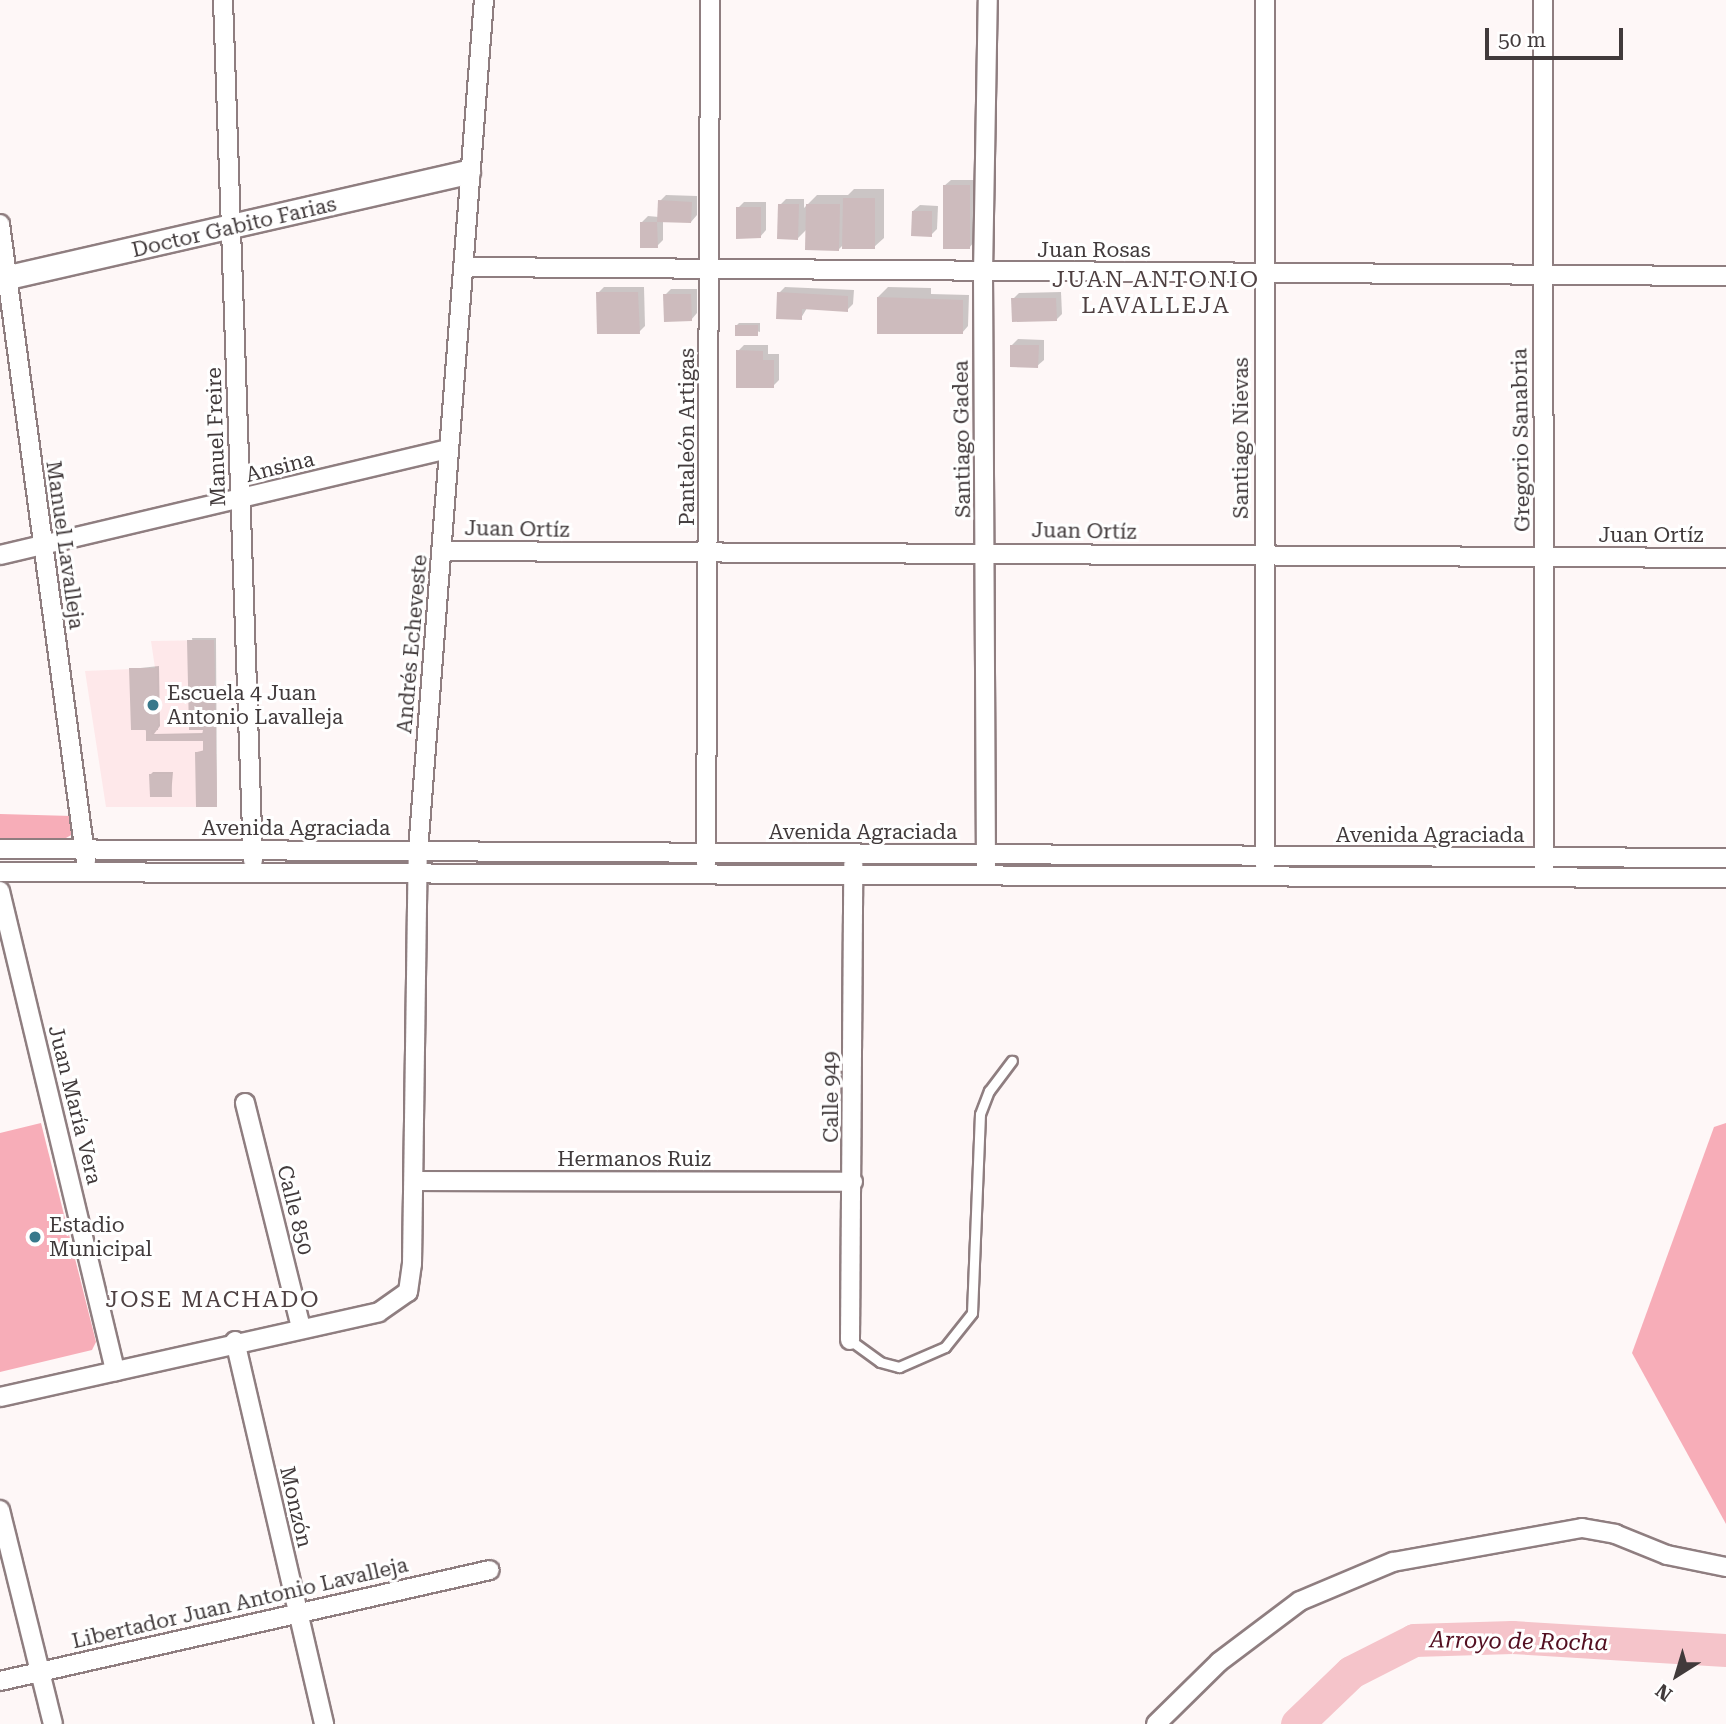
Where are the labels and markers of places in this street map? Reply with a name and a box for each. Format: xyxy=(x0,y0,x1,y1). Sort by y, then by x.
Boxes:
place label: Escuela 4 Juan Antonio Lavalleja xyxy=(167,680,343,730)
marker: Escuela 4 Juan Antonio Lavalleja xyxy=(145,697,161,713)
place label: Estadio Municipal xyxy=(49,1212,152,1262)
marker: Estadio Municipal xyxy=(27,1229,43,1245)

